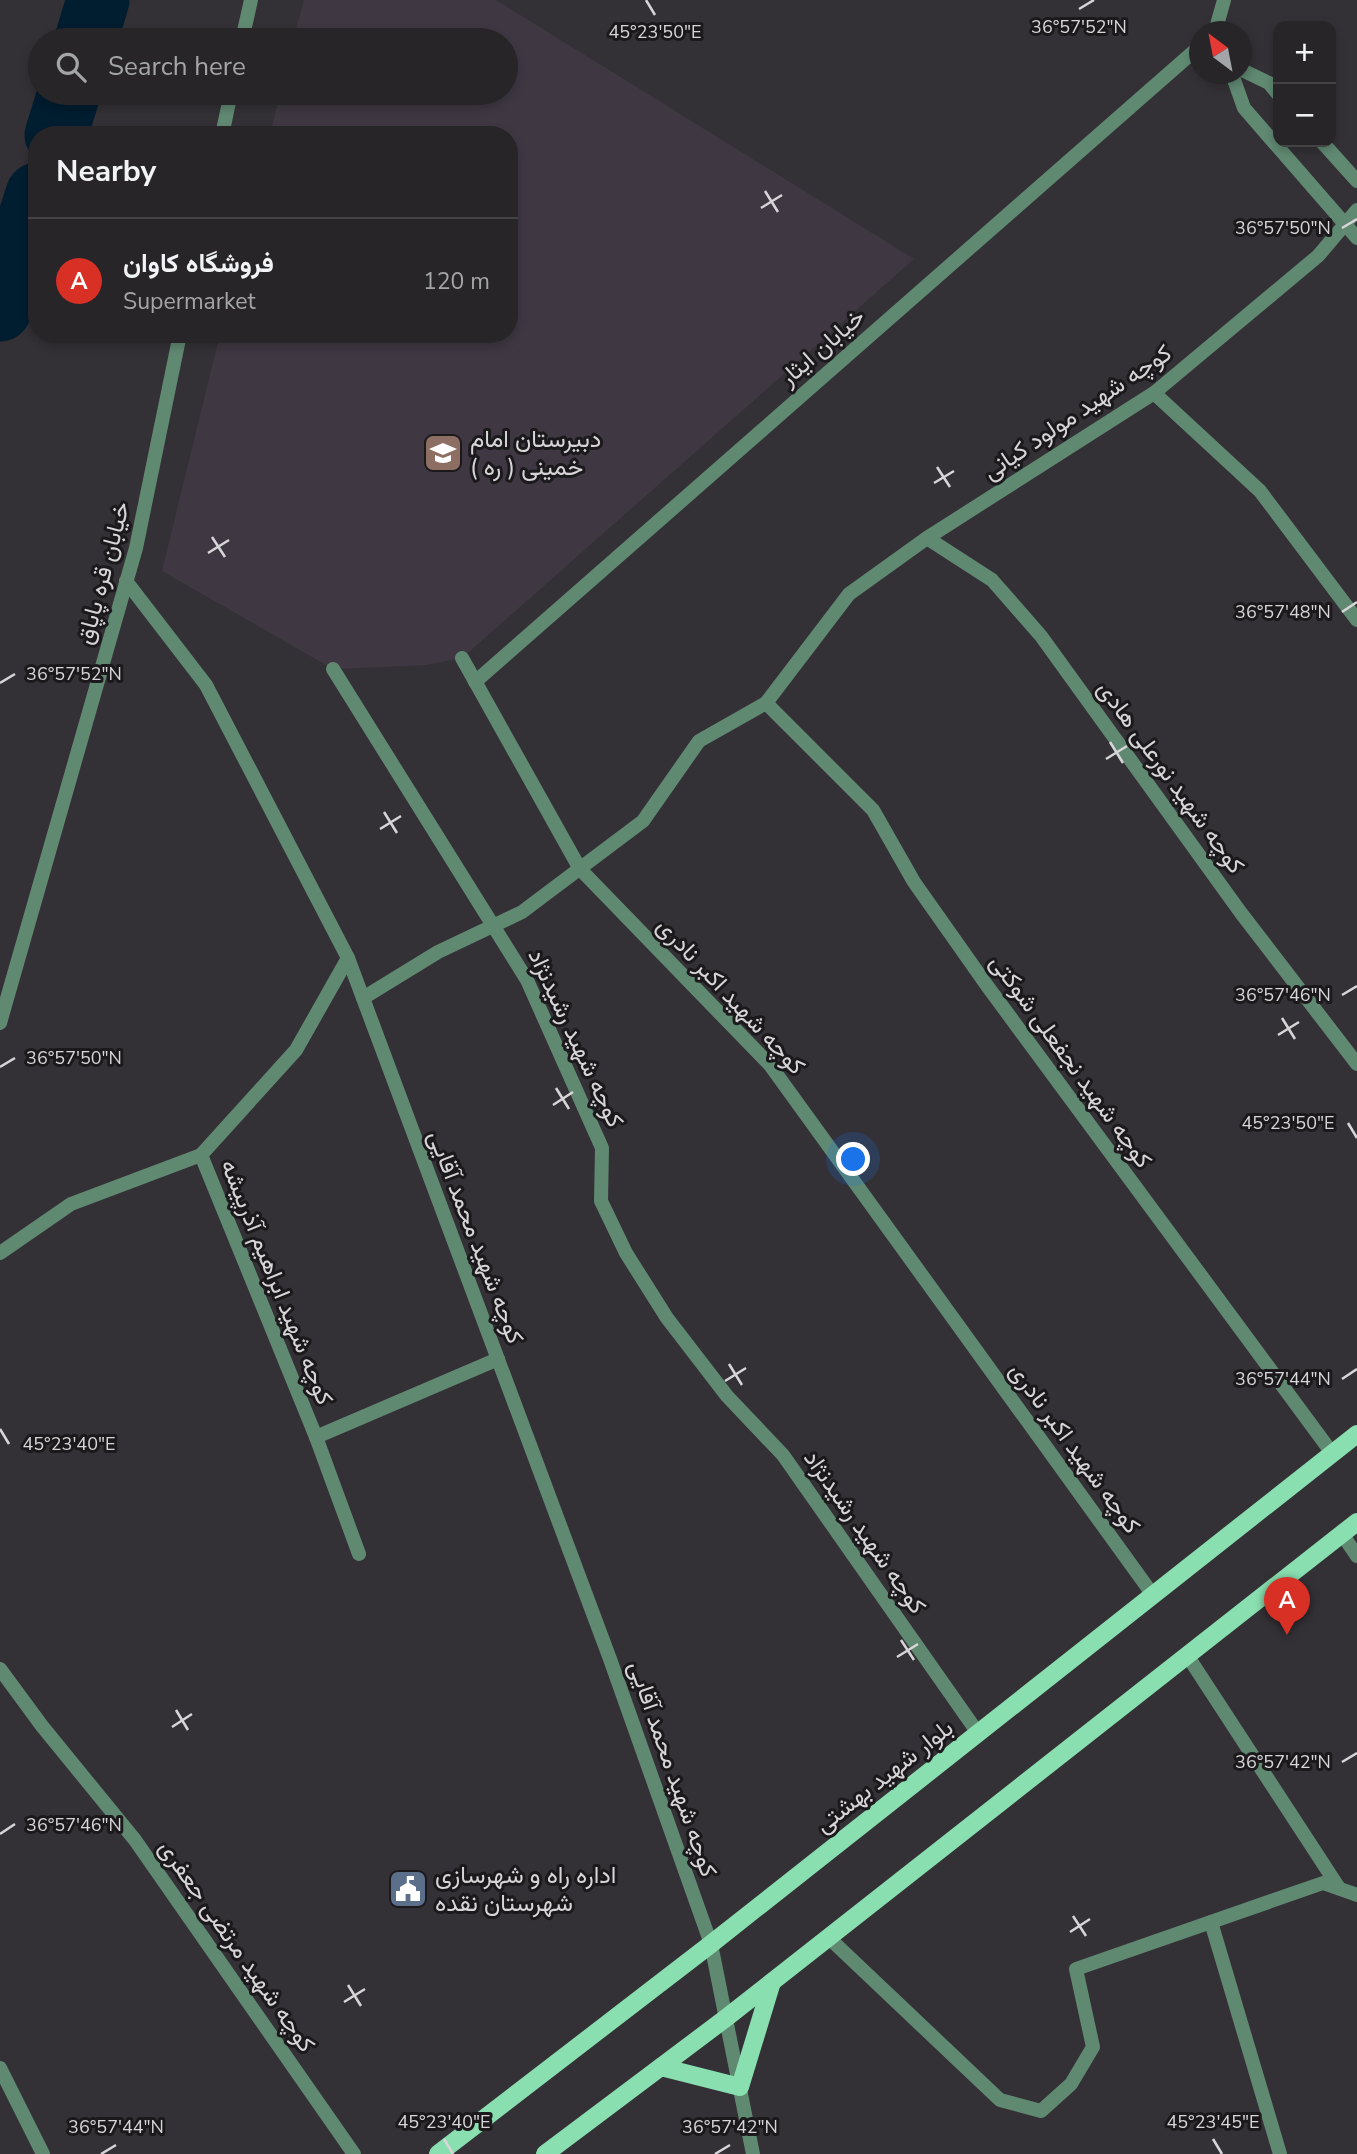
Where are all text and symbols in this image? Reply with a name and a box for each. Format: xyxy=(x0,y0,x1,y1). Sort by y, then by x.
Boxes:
text: 36°57'52"N xyxy=(1031,15,1127,39)
text: 45°23'50"E xyxy=(609,20,702,44)
north arrow xyxy=(1189,21,1252,84)
map controls xyxy=(1273,21,1336,147)
button: + xyxy=(1273,21,1336,84)
search box xyxy=(28,28,518,105)
icon: search xyxy=(52,48,90,86)
text: Search here xyxy=(108,49,246,84)
button: − xyxy=(1273,84,1336,147)
text: Nearby xyxy=(56,151,156,192)
text: 36°57'50"N xyxy=(1235,216,1331,240)
text: فروشگاه کاوان xyxy=(123,246,274,281)
text: A xyxy=(70,266,88,297)
text: 120 m xyxy=(423,266,490,297)
text: Supermarket xyxy=(123,286,256,317)
street label: خیابان ایثار xyxy=(772,301,872,394)
street label: کوچه شهید مولود کیانی xyxy=(976,337,1178,487)
place label: دبیرستان امام خمینی ( ره ) xyxy=(470,423,601,483)
school or university icon: دبیرستان امام خمینی ( ره ) xyxy=(422,432,464,474)
street label: خیابان قره پاپاق xyxy=(69,498,137,648)
text: 36°57'48"N xyxy=(1235,600,1331,624)
text: 36°57'52"N xyxy=(26,662,122,686)
street label: کوچه شهید نورعلی هادی xyxy=(1090,674,1252,880)
street label: کوچه شهید اکبر نادری xyxy=(650,910,812,1082)
street label: کوچه شهید رشیدنژاد xyxy=(521,944,631,1132)
street label: کوچه شهید نجفعلی شوکتی xyxy=(982,948,1160,1174)
text: 36°57'46"N xyxy=(1235,983,1331,1007)
text: 36°57'50"N xyxy=(26,1046,122,1070)
text: 45°23'50"E xyxy=(1242,1111,1335,1135)
street label: کوچه شهید محمد آقایی xyxy=(420,1126,532,1348)
your location xyxy=(836,1142,870,1176)
street label: کوچه شهید ابراهیم آذرپیشه xyxy=(213,1154,341,1410)
street label: کوچه شهید اکبر نادری xyxy=(1002,1356,1148,1540)
text: 36°57'44"N xyxy=(1235,1367,1331,1391)
text: 45°23'40"E xyxy=(23,1432,116,1456)
street label: کوچه شهید رشیدنژاد xyxy=(796,1444,934,1620)
pin: A xyxy=(1264,1577,1310,1635)
street label: کوچه شهید محمد آقایی xyxy=(621,1657,725,1881)
street label: بلوار شهید بهشتی xyxy=(808,1712,960,1840)
text: 36°57'42"N xyxy=(1235,1750,1331,1774)
text: 36°57'46"N xyxy=(26,1813,122,1837)
street label: کوچه شهید مرتضی جعفری xyxy=(151,1833,323,2059)
place label: اداره راه و شهرسازی شهرستان نقده xyxy=(435,1859,616,1919)
public building icon: اداره راه و شهرسازی شهرستان نقده xyxy=(387,1868,429,1910)
text: 45°23'40"E xyxy=(398,2110,491,2134)
text: 45°23'45"E xyxy=(1167,2110,1260,2134)
text: 36°57'44"N xyxy=(68,2115,164,2139)
text: 36°57'42"N xyxy=(682,2115,778,2139)

